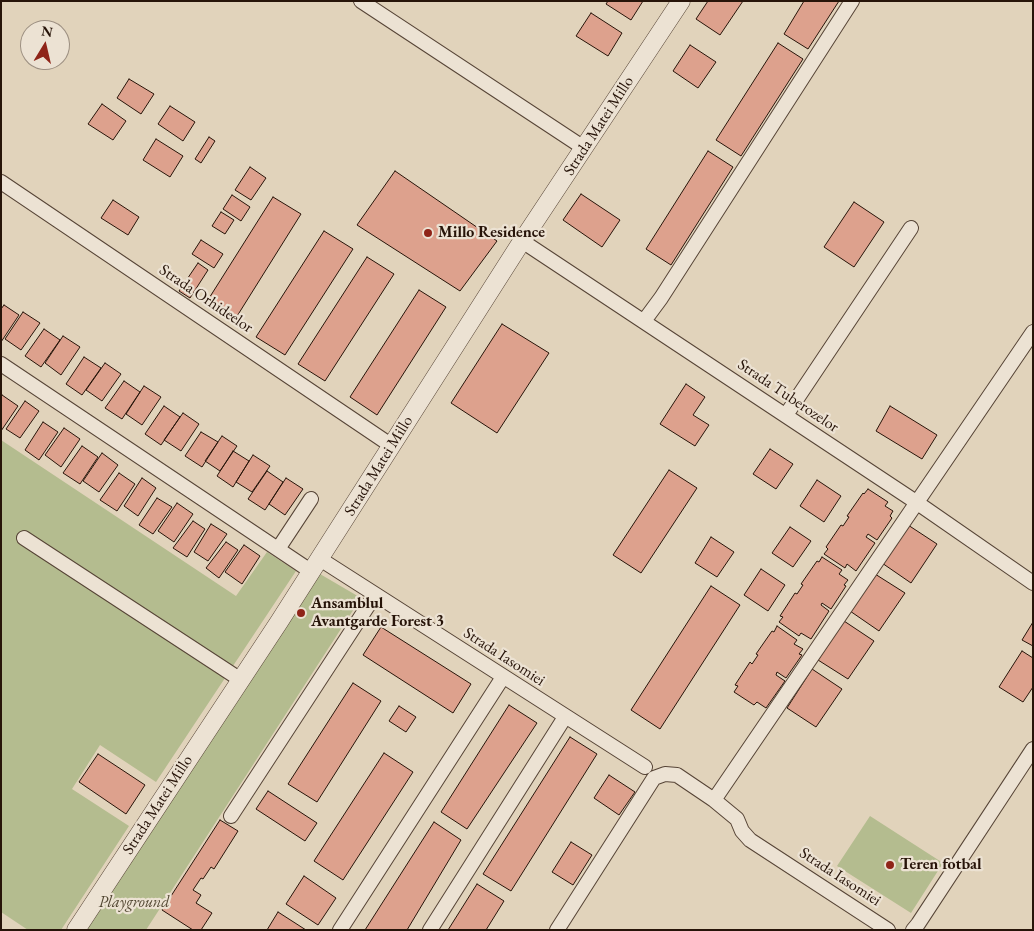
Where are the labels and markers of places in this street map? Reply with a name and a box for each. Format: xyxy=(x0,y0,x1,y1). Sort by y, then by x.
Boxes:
place label: Millo Residence xyxy=(438,223,545,243)
marker: Millo Residence xyxy=(422,227,434,239)
place label: Ansamblul Avantgarde Forest 3 xyxy=(311,594,444,632)
marker: Ansamblul Avantgarde Forest 3 xyxy=(295,607,307,619)
place label: Teren fotbal xyxy=(900,855,982,875)
marker: Teren fotbal xyxy=(884,859,896,871)

